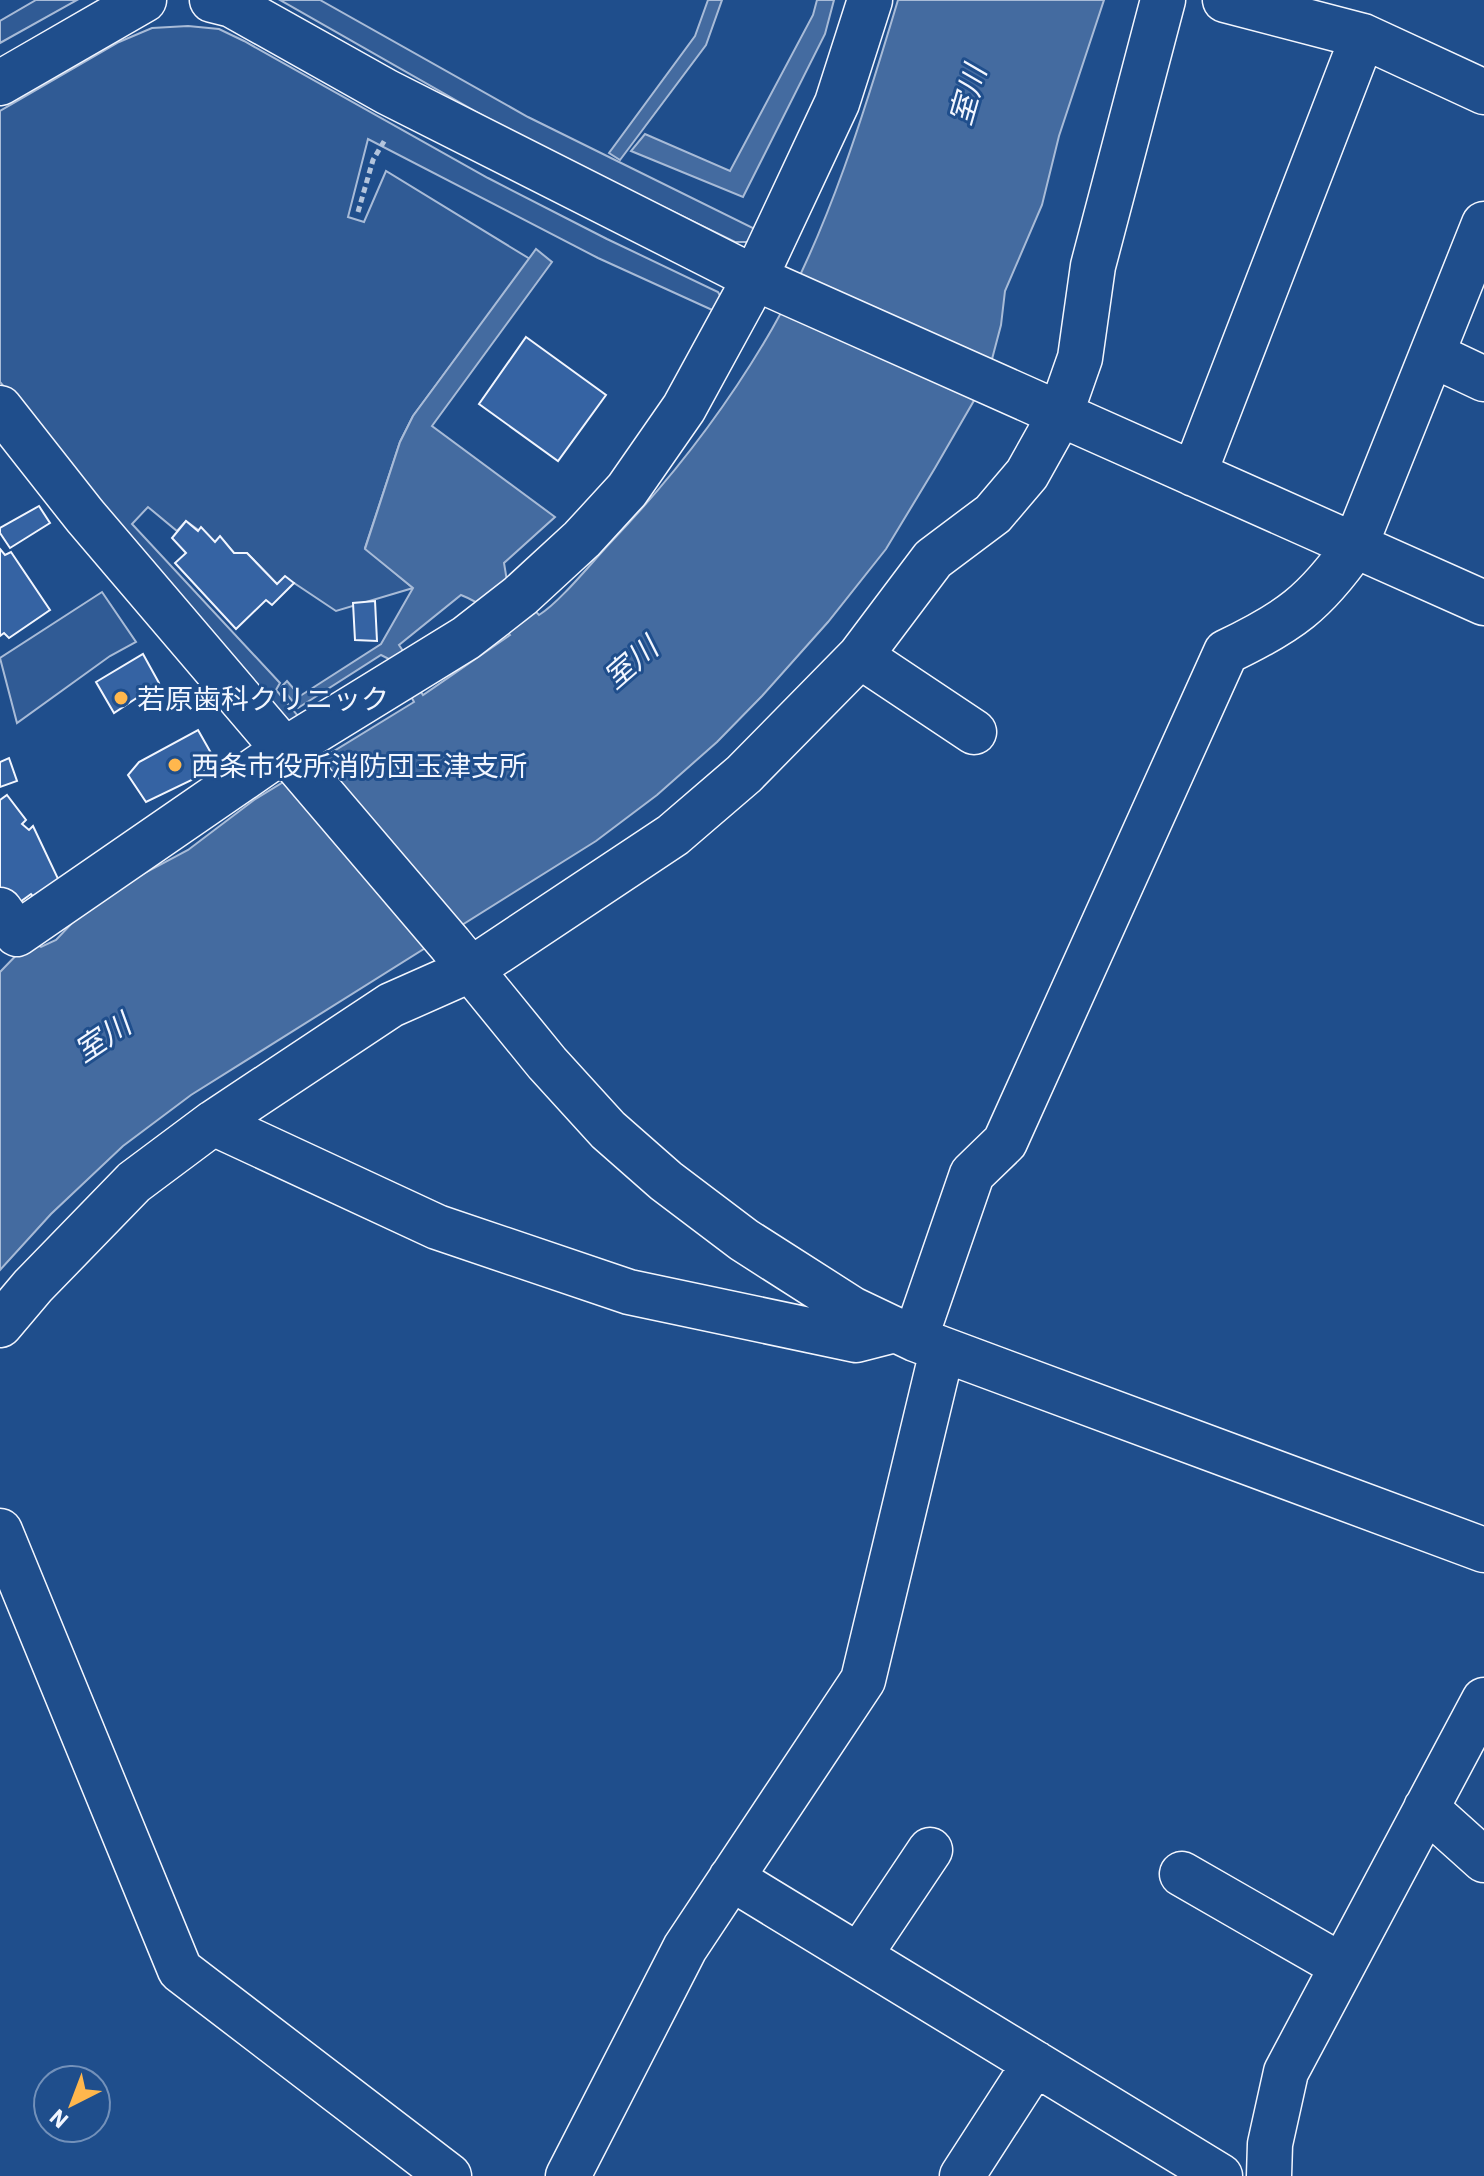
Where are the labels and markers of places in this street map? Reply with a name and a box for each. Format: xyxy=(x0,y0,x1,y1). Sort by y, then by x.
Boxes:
place label: 若原歯科クリニック xyxy=(137,680,389,717)
marker: 若原歯科クリニック xyxy=(112,689,130,707)
place label: 西条市役所消防団玉津支所 xyxy=(191,747,527,784)
marker: 西条市役所消防団玉津支所 xyxy=(166,756,184,774)

